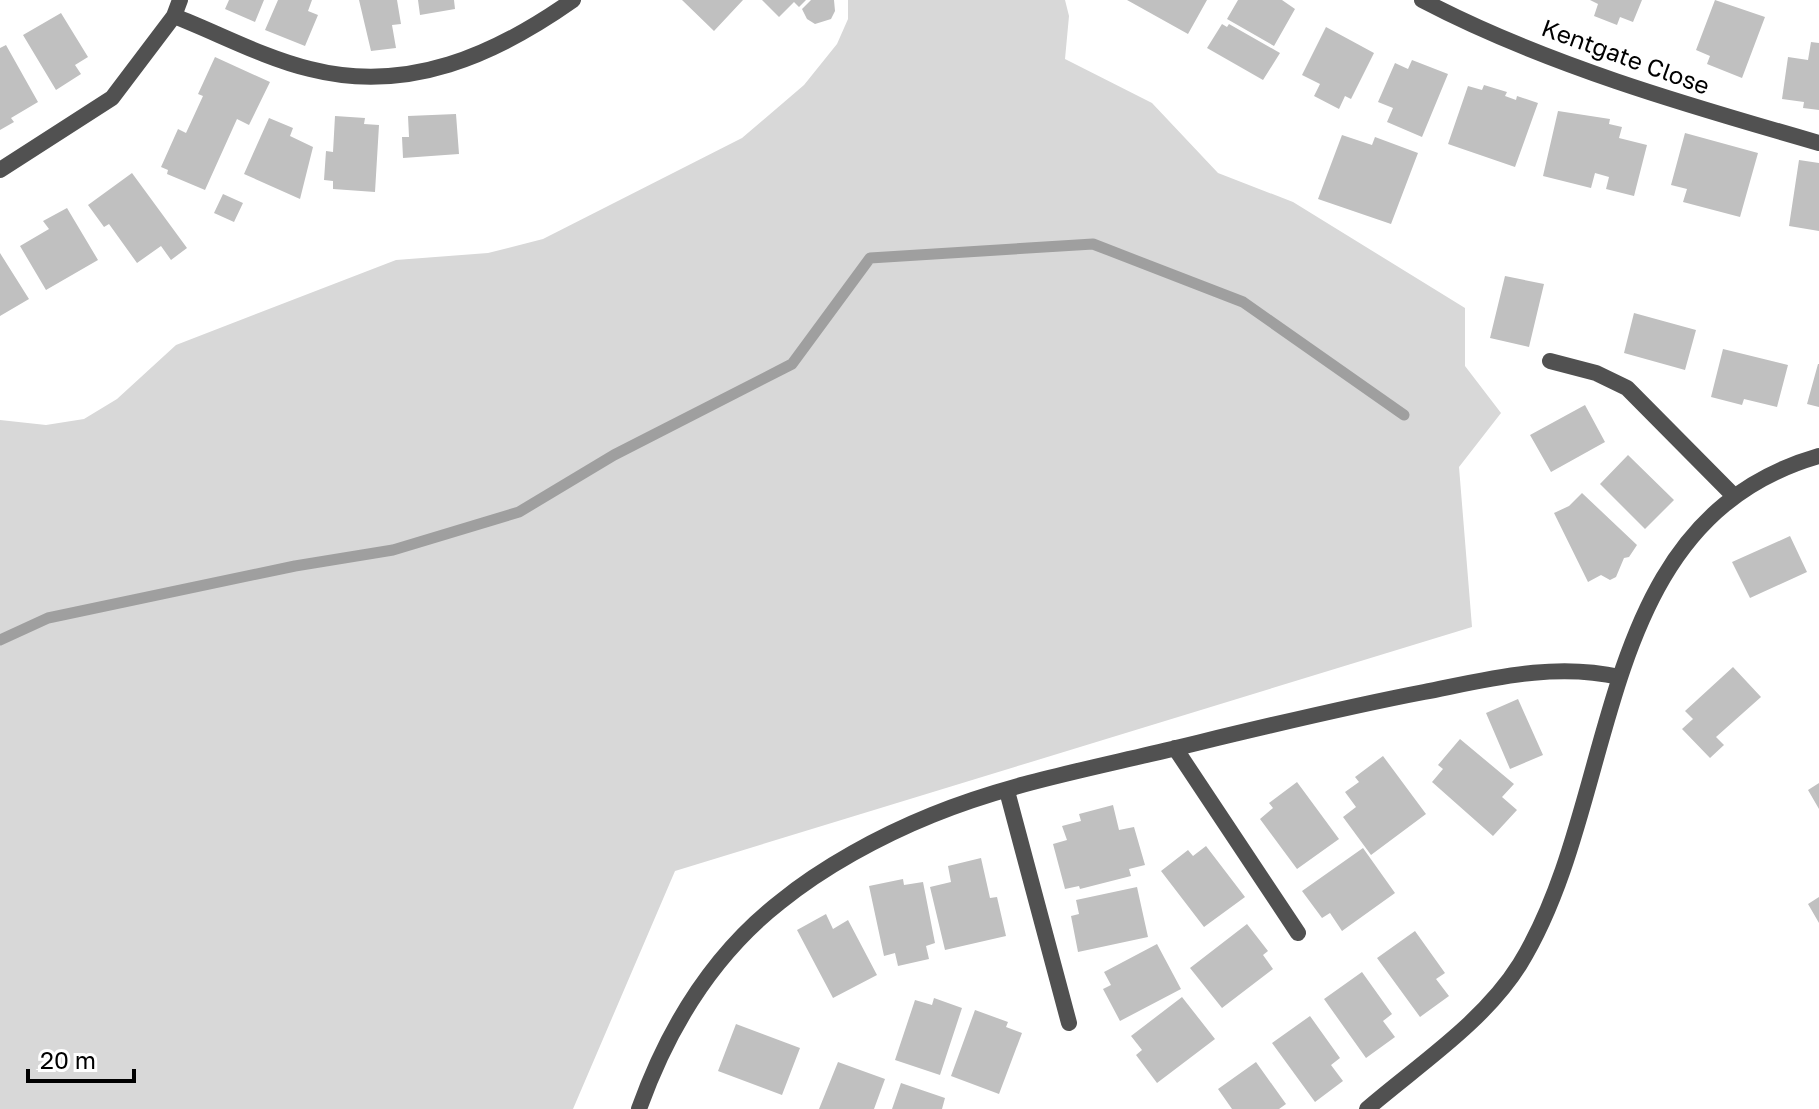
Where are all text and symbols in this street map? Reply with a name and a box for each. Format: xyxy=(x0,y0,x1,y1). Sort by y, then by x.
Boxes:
street label: Kentgate Close xyxy=(1538,12,1714,100)
scale bar xyxy=(28,1033,134,1083)
text: 20 m xyxy=(40,1045,96,1074)

